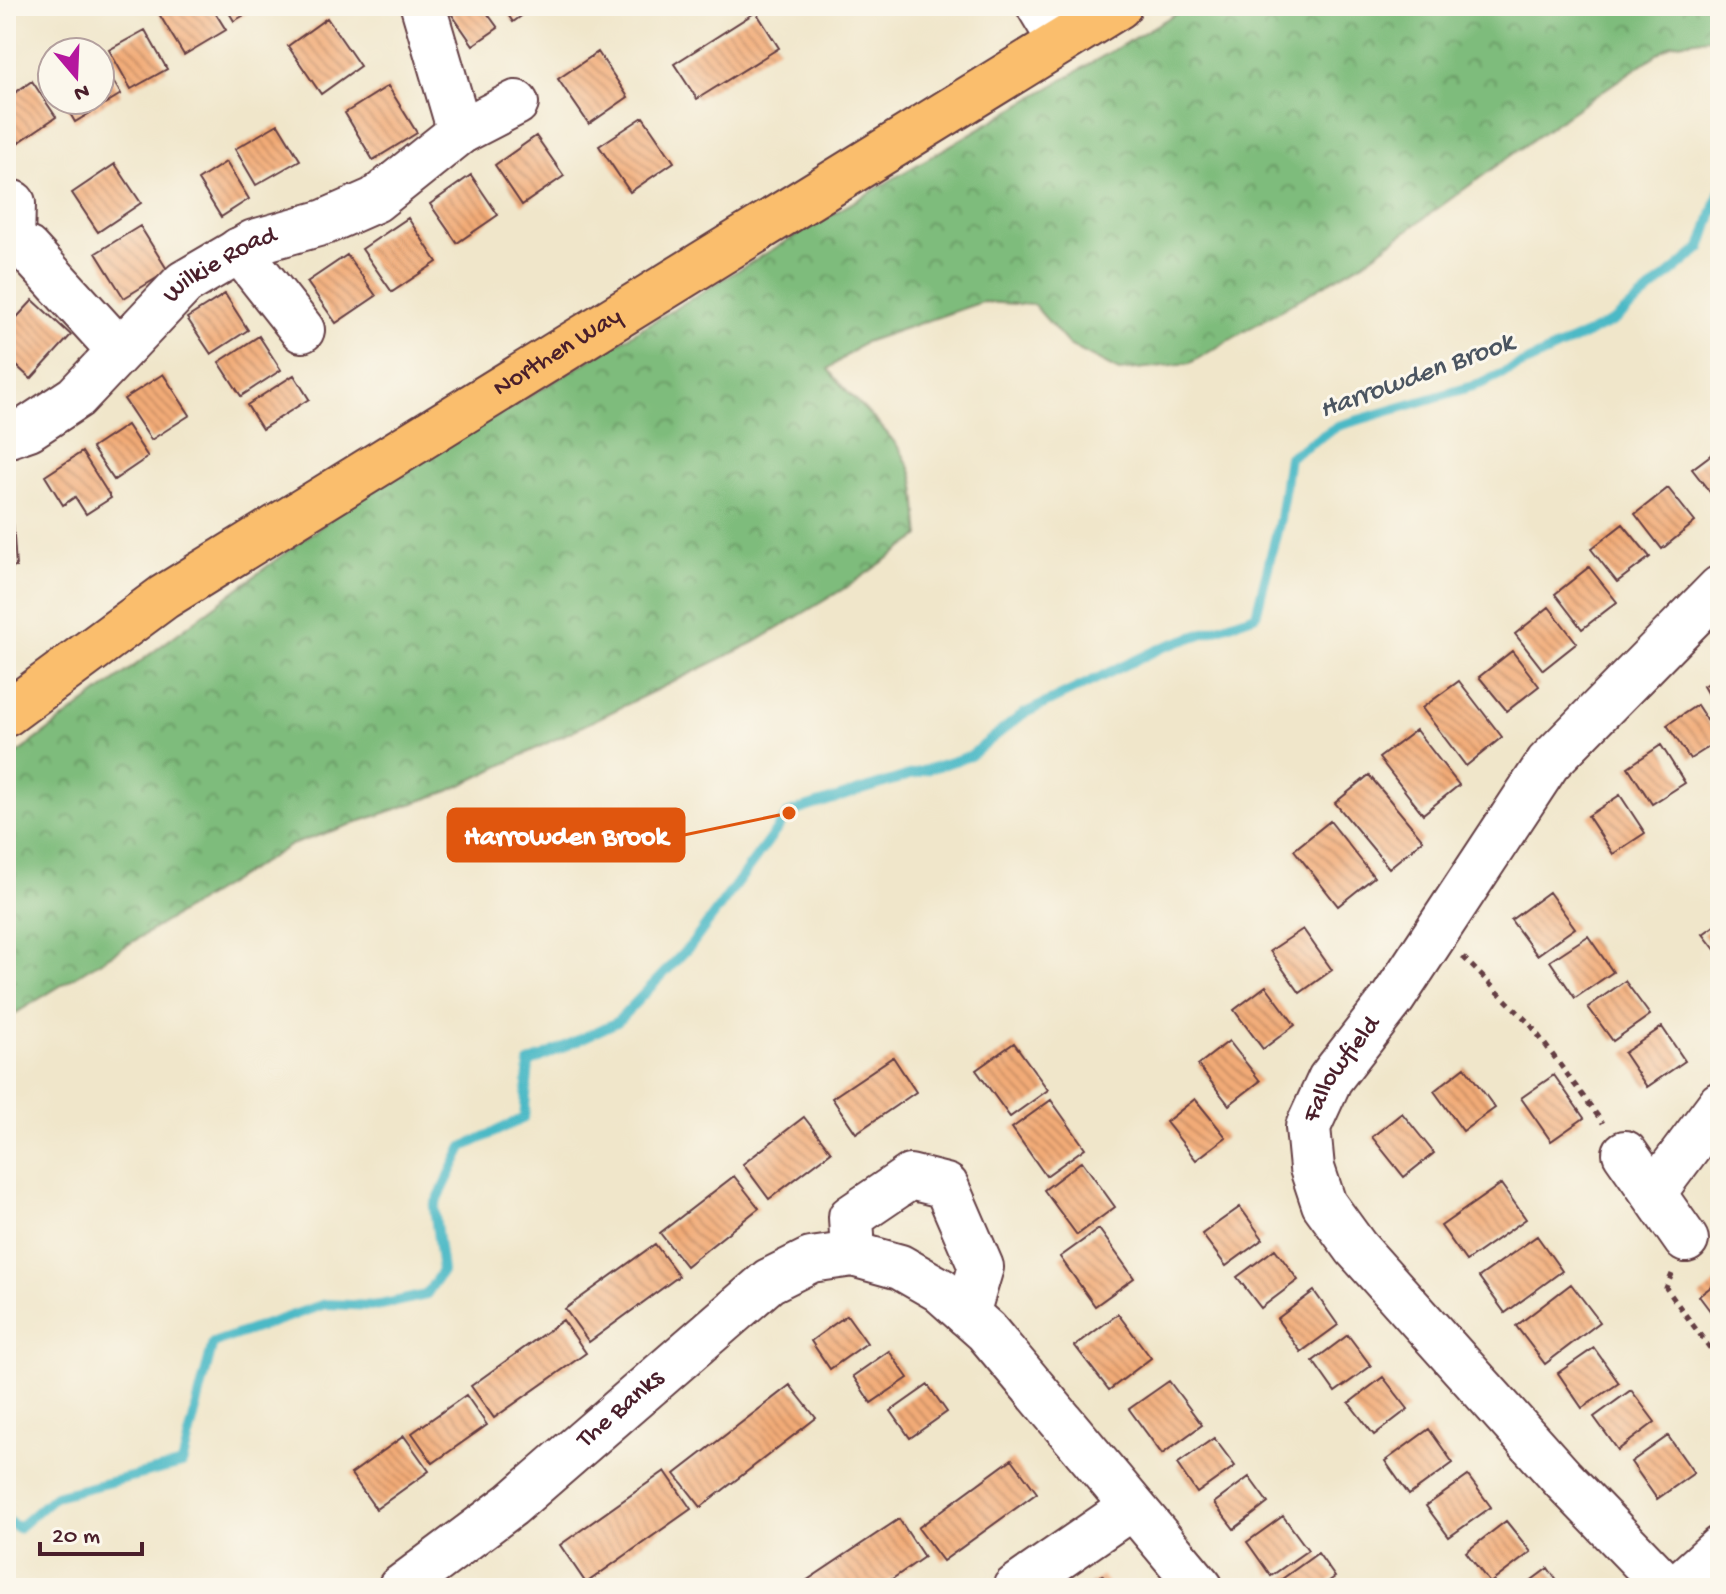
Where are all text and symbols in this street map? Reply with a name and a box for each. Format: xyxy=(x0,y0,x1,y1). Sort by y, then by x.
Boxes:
north arrow xyxy=(36,36,116,116)
text: N xyxy=(70,76,92,106)
street label: Wilkie Road xyxy=(157,220,282,311)
street label: Northen Way xyxy=(488,302,628,405)
water label: Harrowden Brook xyxy=(1315,326,1521,427)
callout: Harrowden Brook xyxy=(448,809,684,861)
text: Harrowden Brook xyxy=(464,822,672,855)
street label: Fallowfield xyxy=(1296,1009,1389,1128)
street label: The Banks xyxy=(570,1363,672,1457)
scale bar xyxy=(40,1506,142,1556)
text: 20 m xyxy=(52,1523,100,1552)

